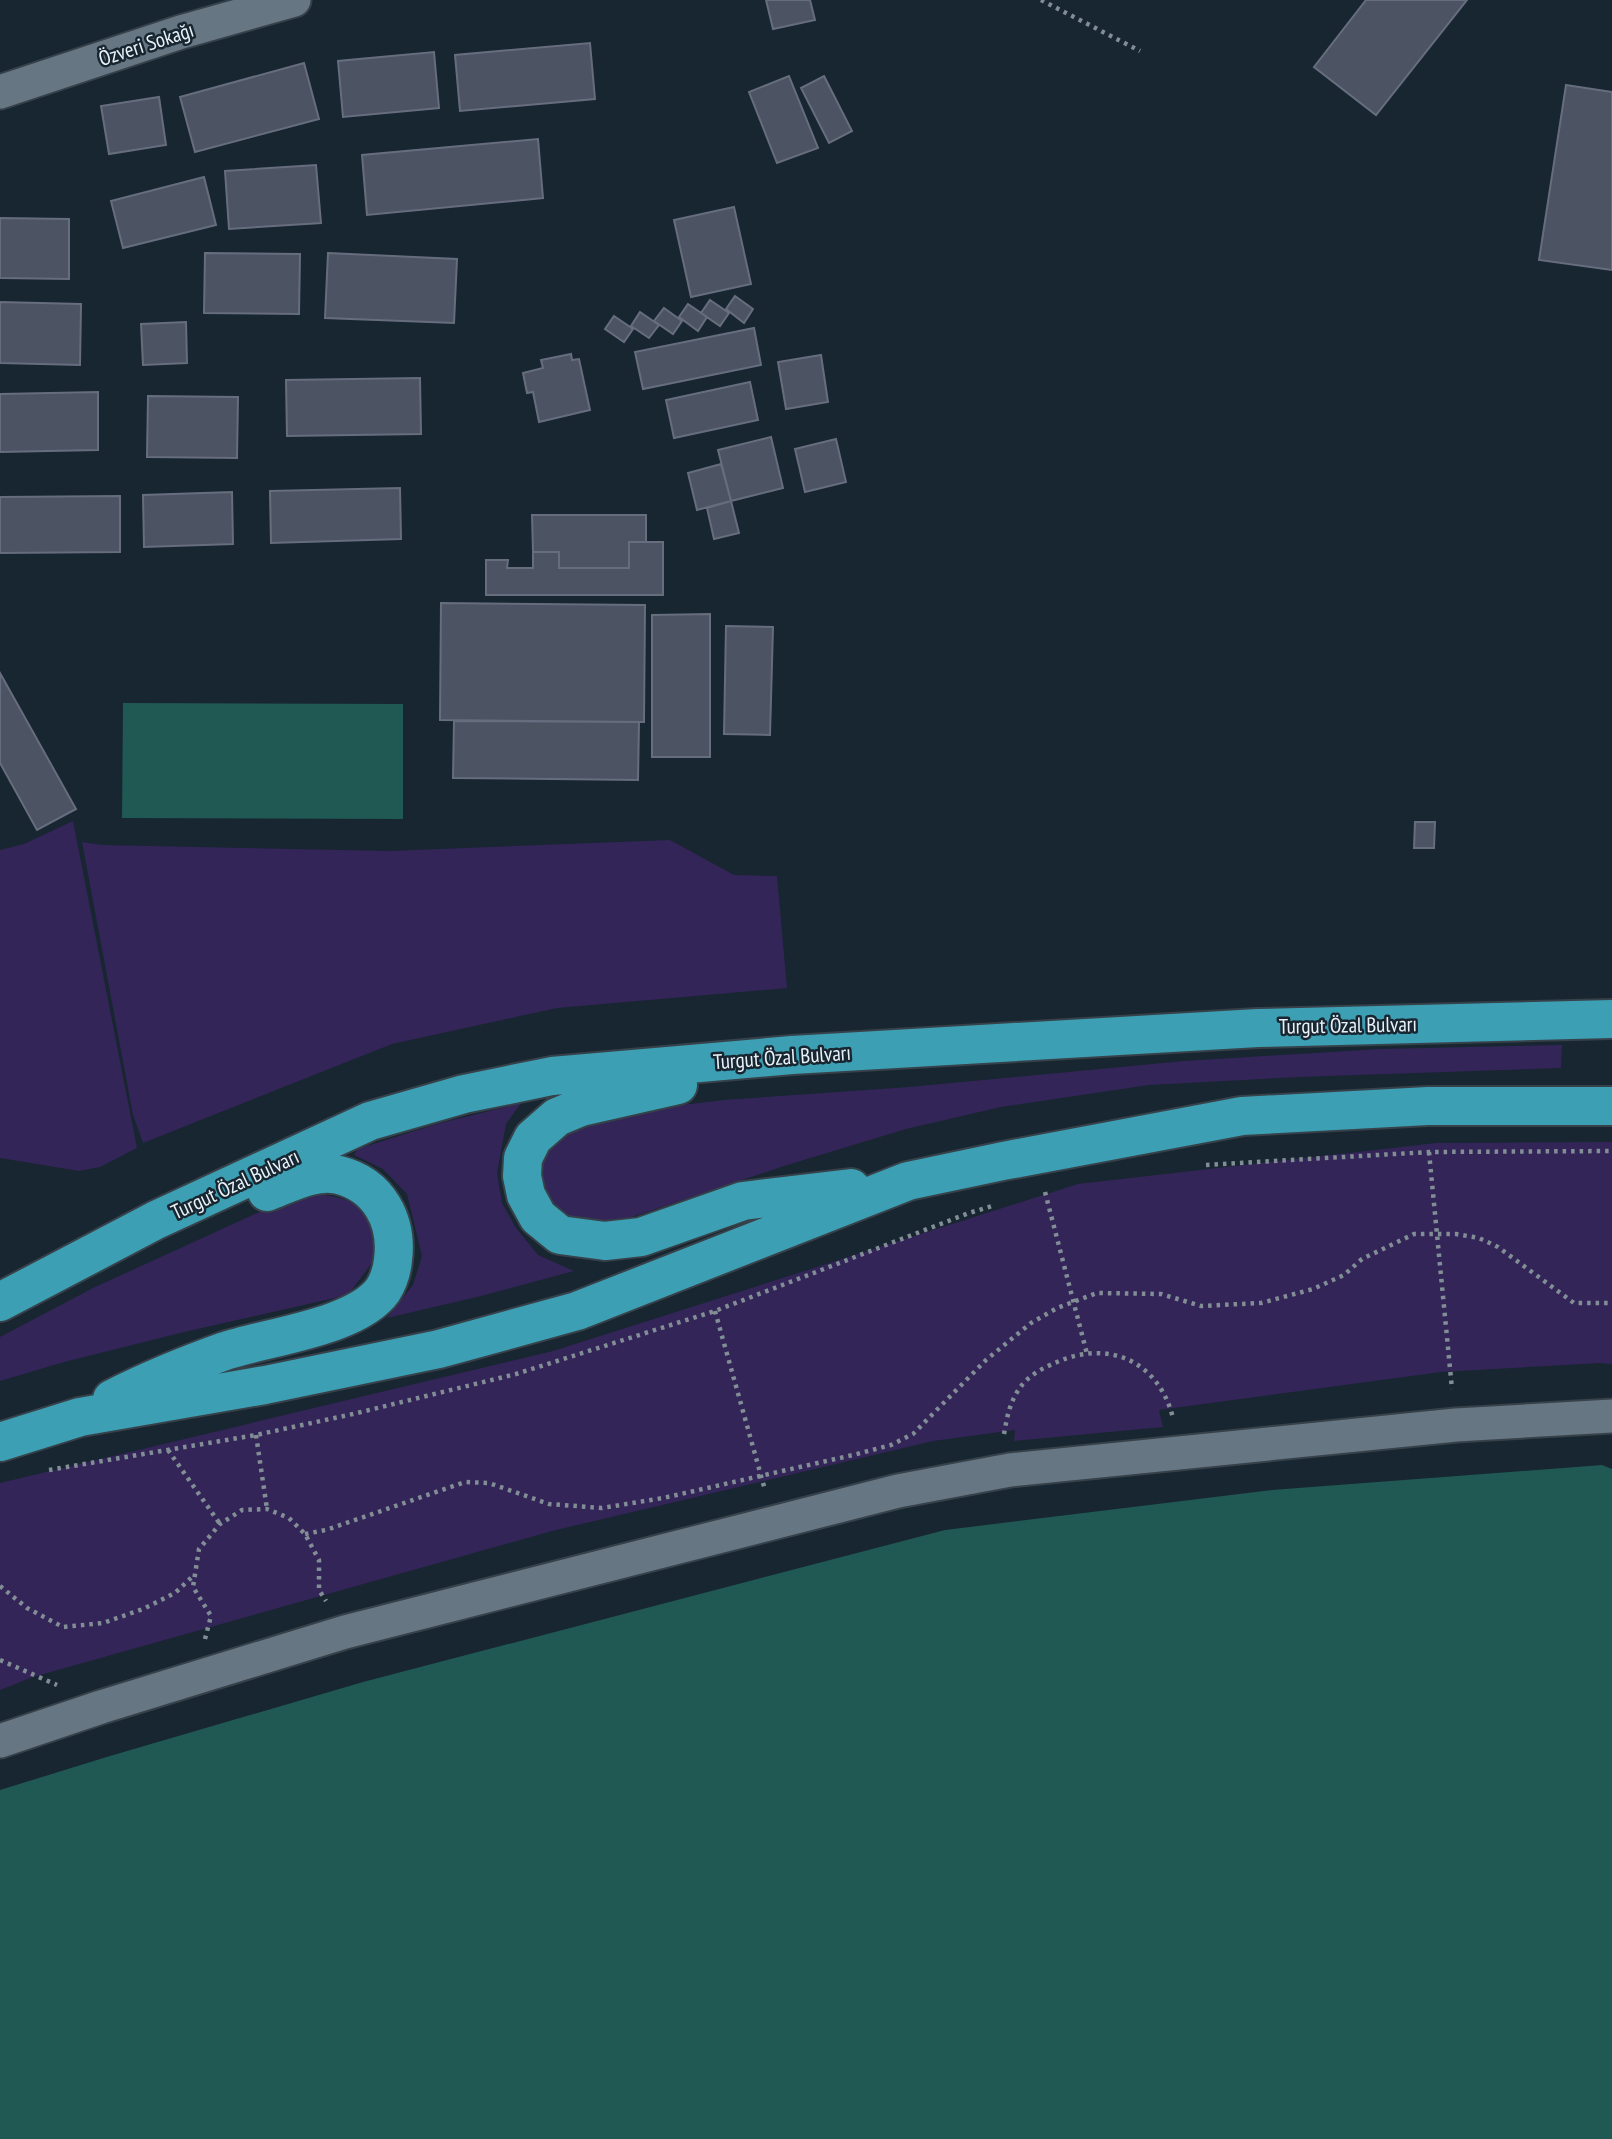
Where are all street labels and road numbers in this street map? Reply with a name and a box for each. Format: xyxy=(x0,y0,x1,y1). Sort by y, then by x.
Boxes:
street label: Özveri Sokağı xyxy=(95,16,197,72)
street label: Turgut Özal Bulvarı xyxy=(1279,1010,1417,1040)
street label: Turgut Özal Bulvarı xyxy=(712,1039,852,1075)
street label: Turgut Özal Bulvarı xyxy=(167,1143,303,1225)

